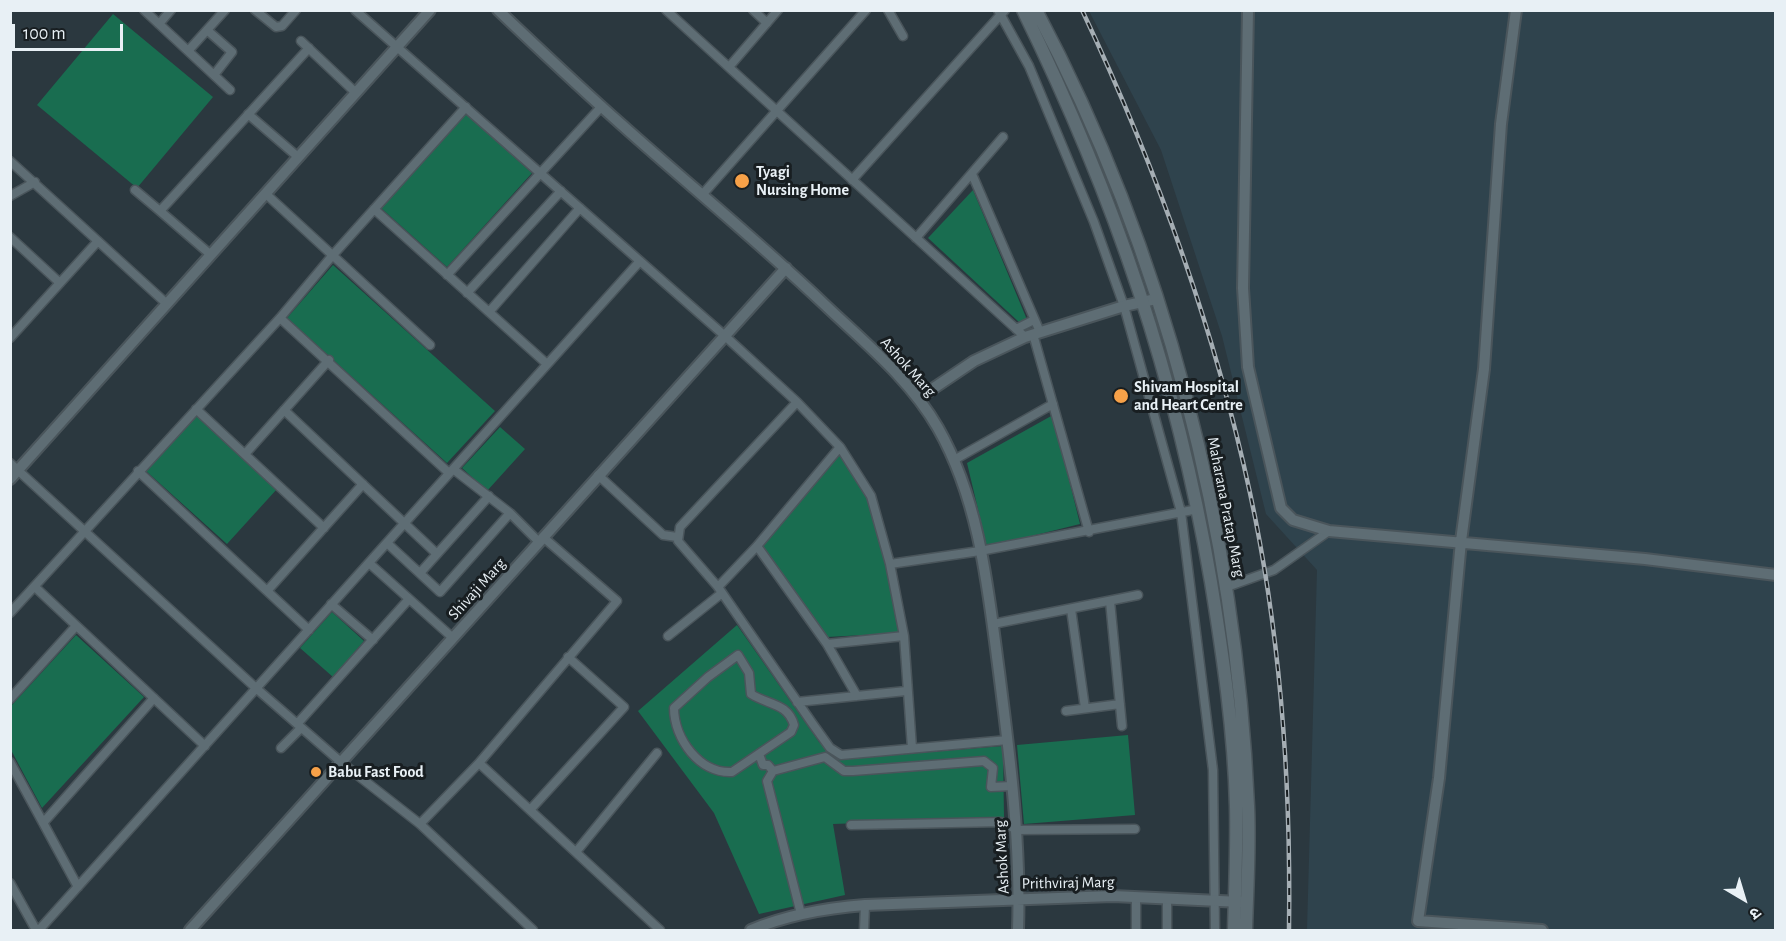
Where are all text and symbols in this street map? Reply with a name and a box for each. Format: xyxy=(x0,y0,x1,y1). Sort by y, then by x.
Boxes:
scale bar xyxy=(15,12,126,50)
text: 100 m xyxy=(23,25,66,43)
place label: Tyagi Nursing Home xyxy=(756,162,849,200)
marker: Tyagi Nursing Home xyxy=(733,172,751,190)
street label: Ashok Marg xyxy=(876,333,940,401)
place label: Shivam Hospital and Heart Centre xyxy=(1134,377,1243,415)
marker: Shivam Hospital and Heart Centre xyxy=(1112,387,1130,405)
street label: Maharana Pratap Marg xyxy=(1203,435,1249,579)
street label: Shivaji Marg xyxy=(444,554,510,624)
place label: Babu Fast Food xyxy=(328,762,424,782)
marker: Babu Fast Food xyxy=(309,765,323,779)
street label: Ashok Marg xyxy=(990,820,1014,894)
north arrow xyxy=(1714,869,1774,929)
street label: Prithviraj Marg xyxy=(1021,873,1115,893)
text: उ xyxy=(1746,904,1764,922)

